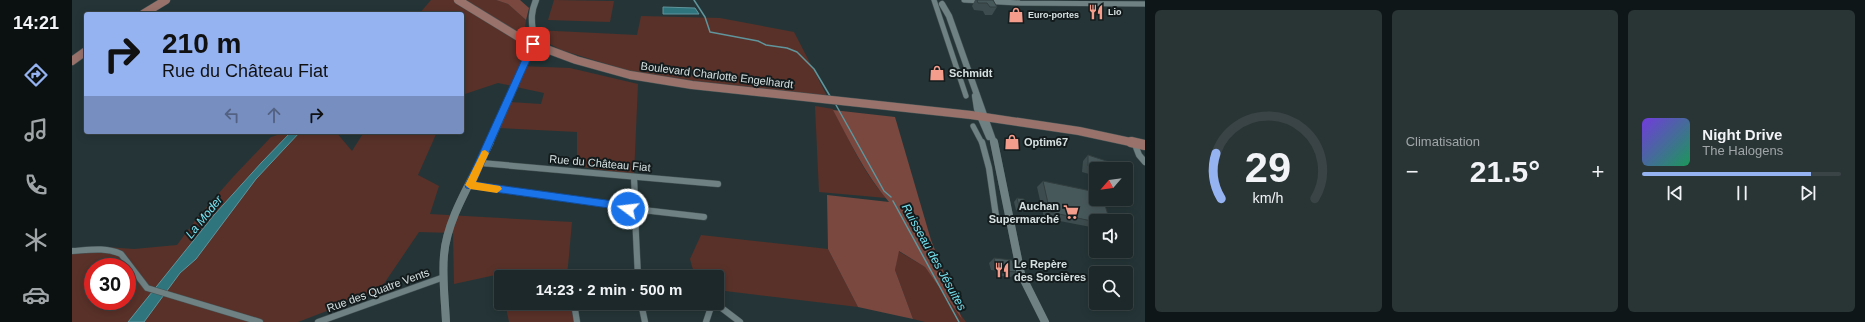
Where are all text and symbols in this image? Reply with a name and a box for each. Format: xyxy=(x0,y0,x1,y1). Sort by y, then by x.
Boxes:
restaurant icon: Lio xyxy=(1087,3,1105,21)
shop icon: Euro-portes xyxy=(1007,6,1025,24)
place label: Lio xyxy=(1108,7,1122,17)
place label: Euro-portes xyxy=(1028,10,1079,20)
text: 14:21 xyxy=(13,13,59,33)
pin xyxy=(516,27,550,61)
icon: right xyxy=(96,28,148,80)
text: 210 m xyxy=(162,28,241,59)
icon: arrive xyxy=(522,33,544,55)
street label: Boulevard Charlotte Engelhardt xyxy=(640,60,794,90)
icon: directions xyxy=(22,61,50,89)
text: Rue du Château Fiat xyxy=(162,61,328,81)
shop icon: Schmidt xyxy=(928,64,946,82)
place label: Schmidt xyxy=(949,67,993,79)
icon: left xyxy=(221,104,243,126)
icon: ahead xyxy=(263,104,285,126)
icon: right xyxy=(305,104,327,126)
icon: music xyxy=(22,116,50,144)
text: Night Drive xyxy=(1702,126,1782,143)
shop icon: Optim67 xyxy=(1003,133,1021,151)
text: Climatisation xyxy=(1406,134,1480,149)
place label: Optim67 xyxy=(1024,136,1068,148)
text: The Halogens xyxy=(1702,143,1783,158)
text: 29 xyxy=(1245,144,1291,191)
street label: Rue du Château Fiat xyxy=(549,153,651,173)
text: 21.5° xyxy=(1470,155,1540,188)
text: − xyxy=(1406,159,1419,184)
text: + xyxy=(1591,159,1604,184)
north arrow xyxy=(1089,162,1133,206)
map controls xyxy=(1089,162,1133,310)
icon: phone xyxy=(22,171,50,199)
icon: previous xyxy=(1664,182,1686,204)
icon: pause xyxy=(1731,182,1753,204)
icon: next xyxy=(1797,182,1819,204)
position arrow xyxy=(607,188,649,230)
text: km/h xyxy=(1253,190,1284,206)
water label: La Moder xyxy=(183,192,226,241)
place label: Auchan Supermarché xyxy=(989,200,1059,225)
water label: Ruisseau des Jésuites xyxy=(899,201,969,313)
supermarket icon: Auchan Supermarché xyxy=(1062,203,1080,221)
button: sound xyxy=(1089,214,1133,258)
icon: climate xyxy=(22,226,50,254)
speed limit sign: 30 xyxy=(84,258,136,310)
place label: Le Repère des Sorcières xyxy=(1014,258,1086,283)
restaurant icon: Le Repère des Sorcières xyxy=(993,261,1011,279)
street label: Rue des Quatre Vents xyxy=(325,266,431,314)
button: search xyxy=(1089,266,1133,310)
icon: car xyxy=(22,281,50,309)
text: 14:23 · 2 min · 500 m xyxy=(536,281,682,298)

